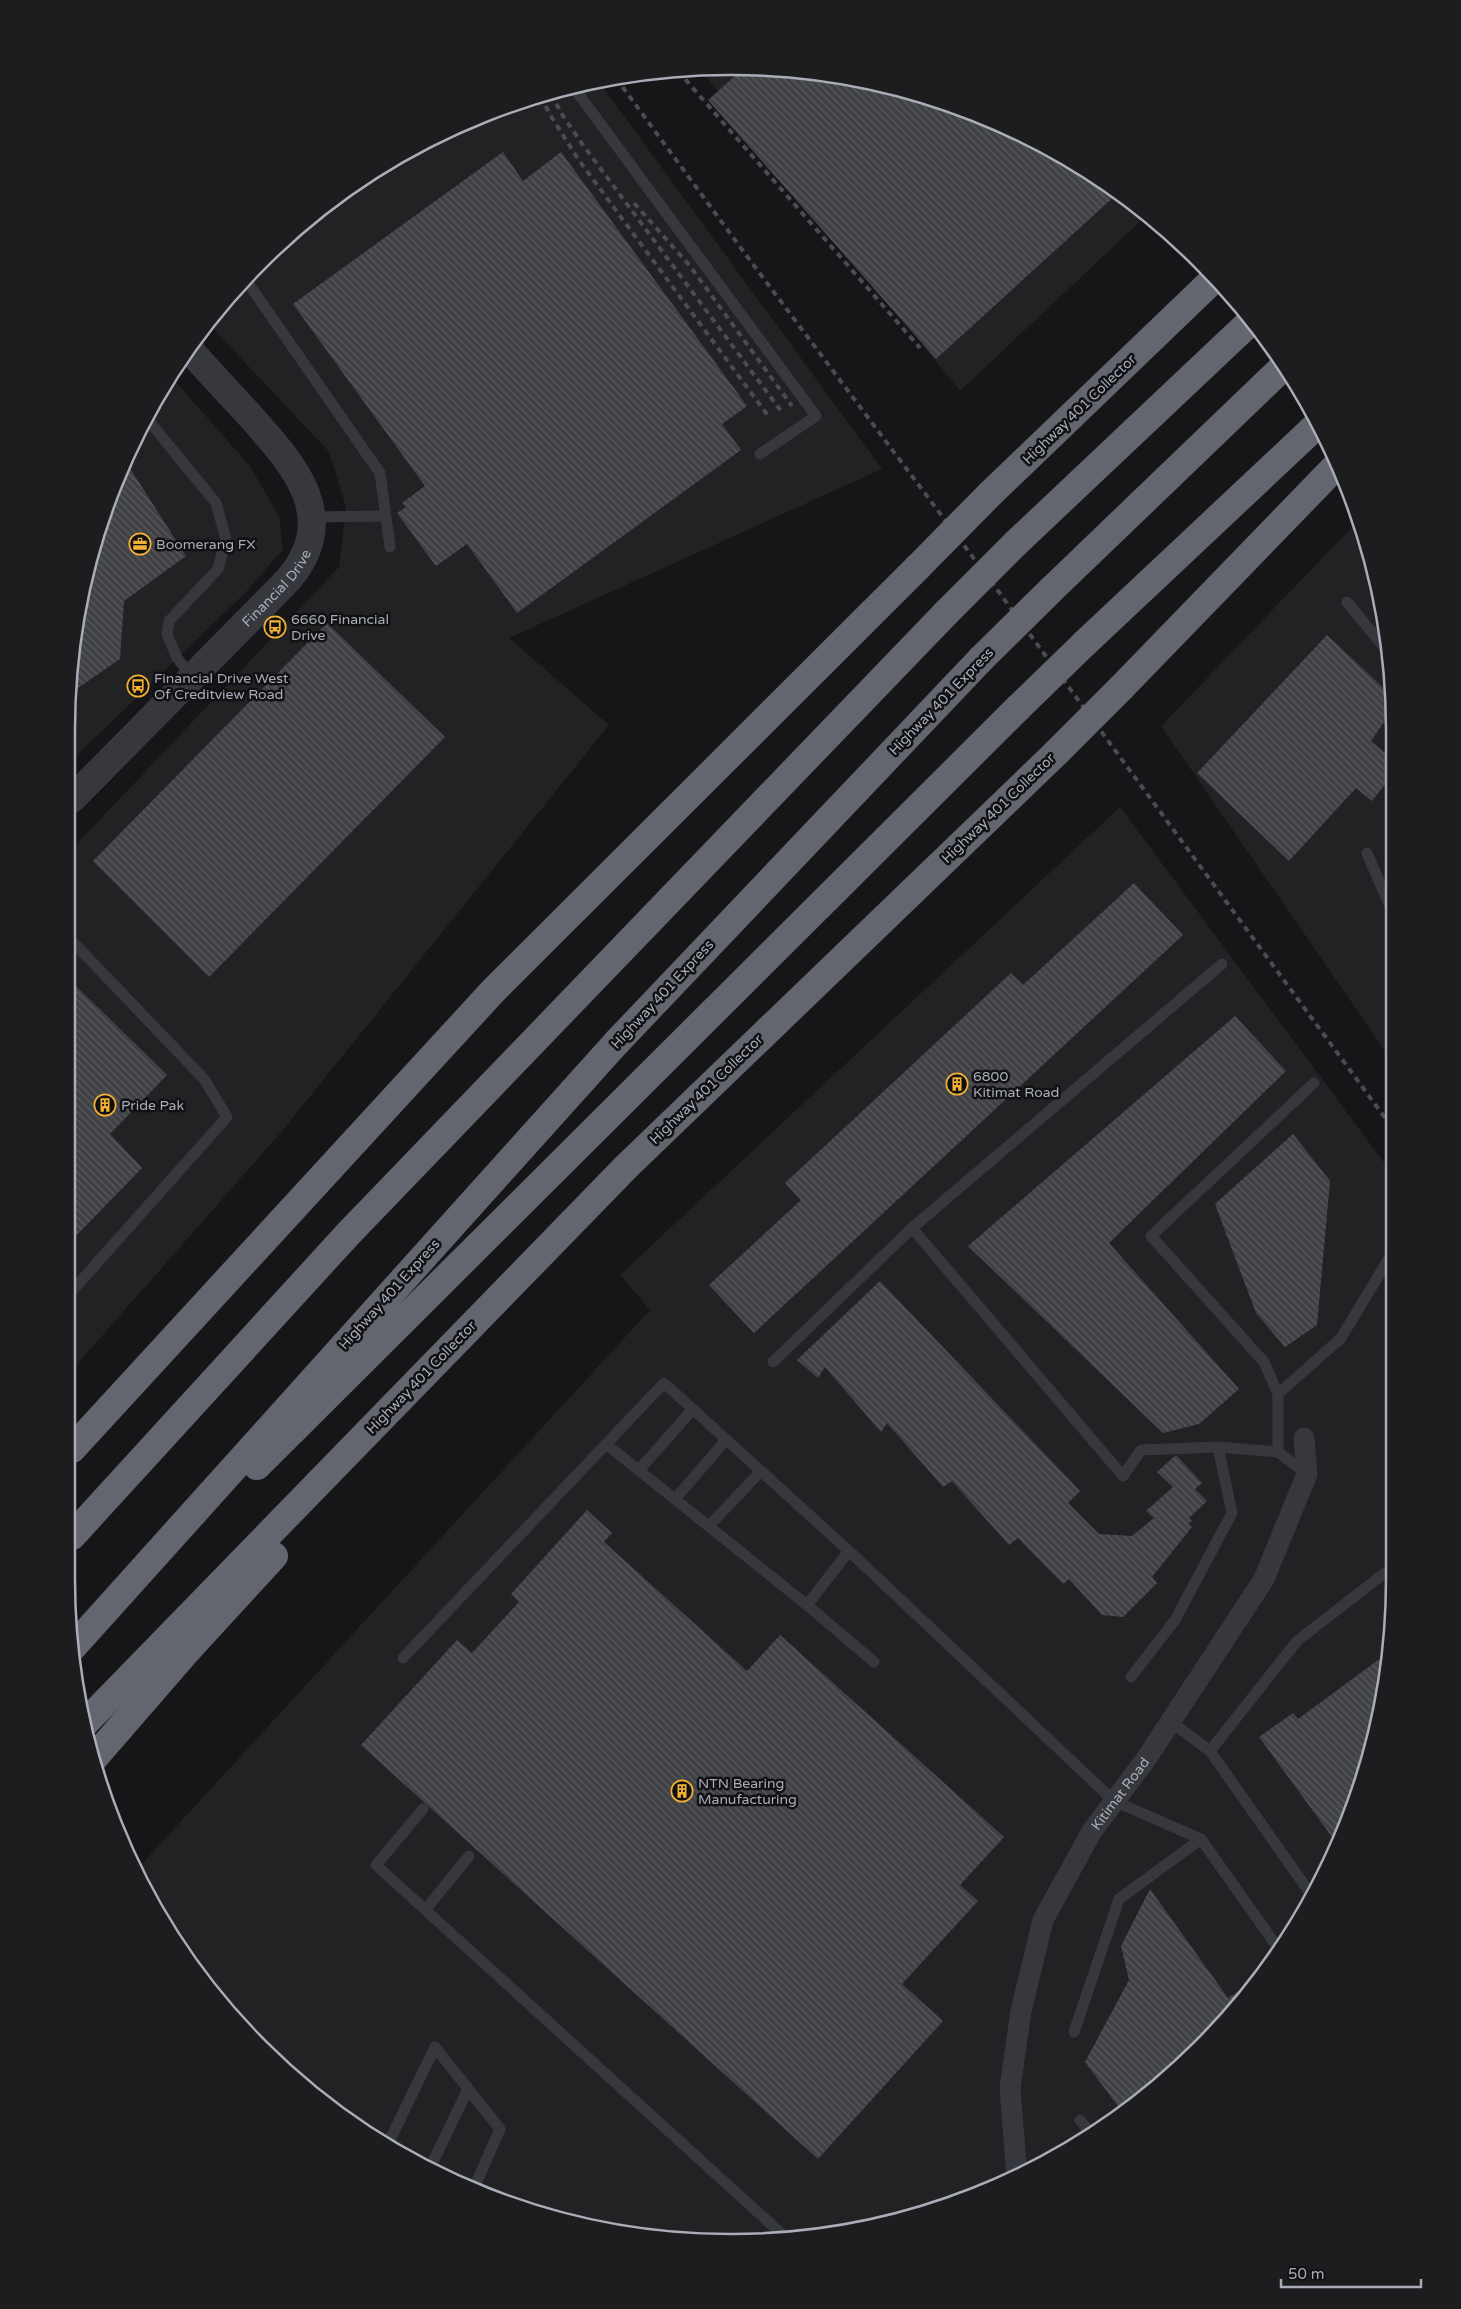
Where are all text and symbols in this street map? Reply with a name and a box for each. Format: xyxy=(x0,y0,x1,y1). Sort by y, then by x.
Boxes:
street label: Highway 401 Collector xyxy=(1019,351,1140,468)
office icon: Boomerang FX xyxy=(128,532,152,556)
place label: Boomerang FX xyxy=(156,536,256,553)
street label: Financial Drive xyxy=(239,547,315,631)
place label: 6660 Financial Drive xyxy=(291,611,389,644)
bus stop icon: 6660 Financial Drive xyxy=(263,615,287,639)
street label: Highway 401 Express xyxy=(886,644,997,759)
place label: Financial Drive West Of Creditview Road xyxy=(154,670,289,703)
bus stop icon: Financial Drive West Of Creditview Road xyxy=(126,674,150,698)
street label: Highway 401 Collector xyxy=(938,750,1059,867)
street label: Highway 401 Express xyxy=(607,936,718,1052)
street label: Highway 401 Collector xyxy=(646,1031,767,1148)
place label: 6800 Kitimat Road xyxy=(973,1068,1059,1101)
building icon: 6800 Kitimat Road xyxy=(945,1072,969,1096)
building icon: Pride Pak xyxy=(93,1093,117,1117)
place label: Pride Pak xyxy=(121,1097,184,1114)
street label: Highway 401 Express xyxy=(335,1235,444,1353)
street label: Highway 401 Collector xyxy=(363,1317,480,1437)
street label: Kitimat Road xyxy=(1088,1754,1153,1834)
place label: NTN Bearing Manufacturing xyxy=(698,1775,797,1808)
building icon: NTN Bearing Manufacturing xyxy=(670,1779,694,1803)
scale bar xyxy=(1281,2256,1421,2288)
text: 50 m xyxy=(1288,2265,1325,2283)

